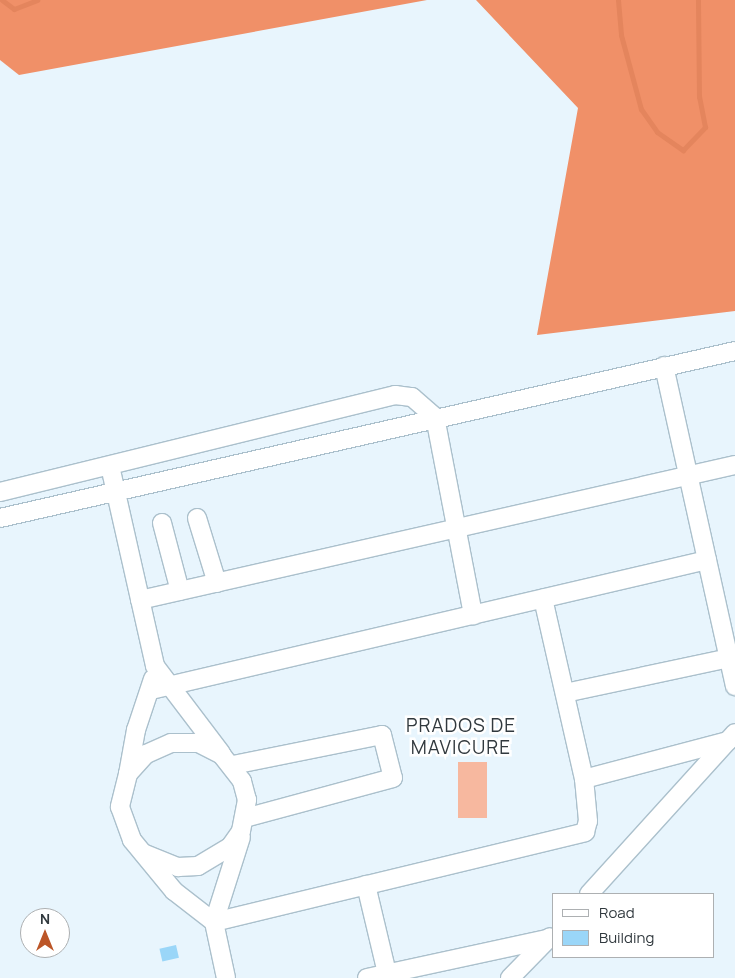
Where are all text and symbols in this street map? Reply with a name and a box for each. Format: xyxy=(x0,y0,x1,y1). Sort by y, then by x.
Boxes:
district label: PRADOS DE MAVICURE xyxy=(405,715,517,759)
legend xyxy=(552,893,715,958)
text: Road xyxy=(599,902,635,923)
north arrow xyxy=(20,908,70,958)
text: N xyxy=(40,909,50,928)
text: Building xyxy=(599,927,654,948)

